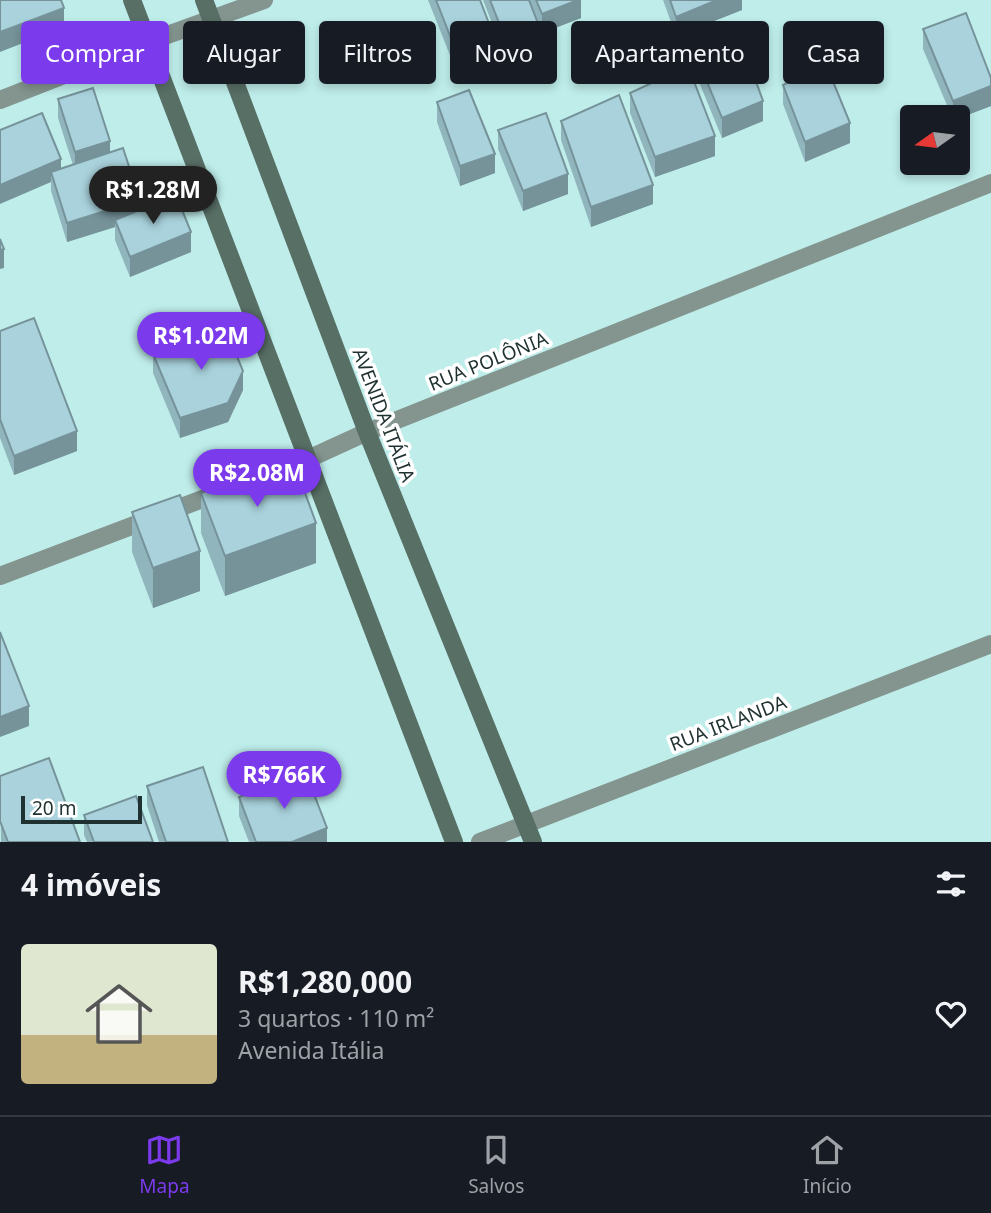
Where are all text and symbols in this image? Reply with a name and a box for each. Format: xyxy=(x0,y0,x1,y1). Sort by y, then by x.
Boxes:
chip: Comprar xyxy=(21,21,169,84)
chip: Alugar xyxy=(183,21,305,84)
chip: Filtros xyxy=(319,21,436,84)
chip: Novo xyxy=(450,21,557,84)
chip: Apartamento xyxy=(571,21,769,84)
chip: Casa xyxy=(783,21,884,84)
north arrow xyxy=(900,105,970,175)
map controls xyxy=(900,105,970,175)
pin: R$1.28M xyxy=(88,166,218,226)
text: R$1.28M xyxy=(105,173,201,205)
pin: R$1.02M xyxy=(136,312,266,372)
text: R$1.02M xyxy=(153,319,249,351)
street label: RUA POLÔNIA xyxy=(425,325,552,397)
street label: AVENIDA ITÁLIA xyxy=(347,344,422,486)
pin: R$2.08M xyxy=(192,449,322,509)
text: R$2.08M xyxy=(209,456,305,488)
street label: RUA IRLANDA xyxy=(666,689,791,757)
pin: R$766K xyxy=(227,752,341,811)
text: R$766K xyxy=(243,758,325,790)
scale bar xyxy=(21,793,142,825)
text: 20 m xyxy=(32,795,76,821)
text: 4 imóveis xyxy=(21,864,161,905)
icon: filters xyxy=(932,865,970,903)
text: R$1,280,000 xyxy=(238,961,412,1002)
icon: home xyxy=(77,972,161,1056)
icon: heart xyxy=(932,995,970,1033)
text: 3 quartos · 110 m² xyxy=(238,1002,434,1034)
text: Avenida Itália xyxy=(238,1034,384,1066)
tab: Mapa xyxy=(139,1131,190,1199)
tab: Salvos xyxy=(468,1131,524,1199)
tab: Início xyxy=(803,1131,852,1199)

